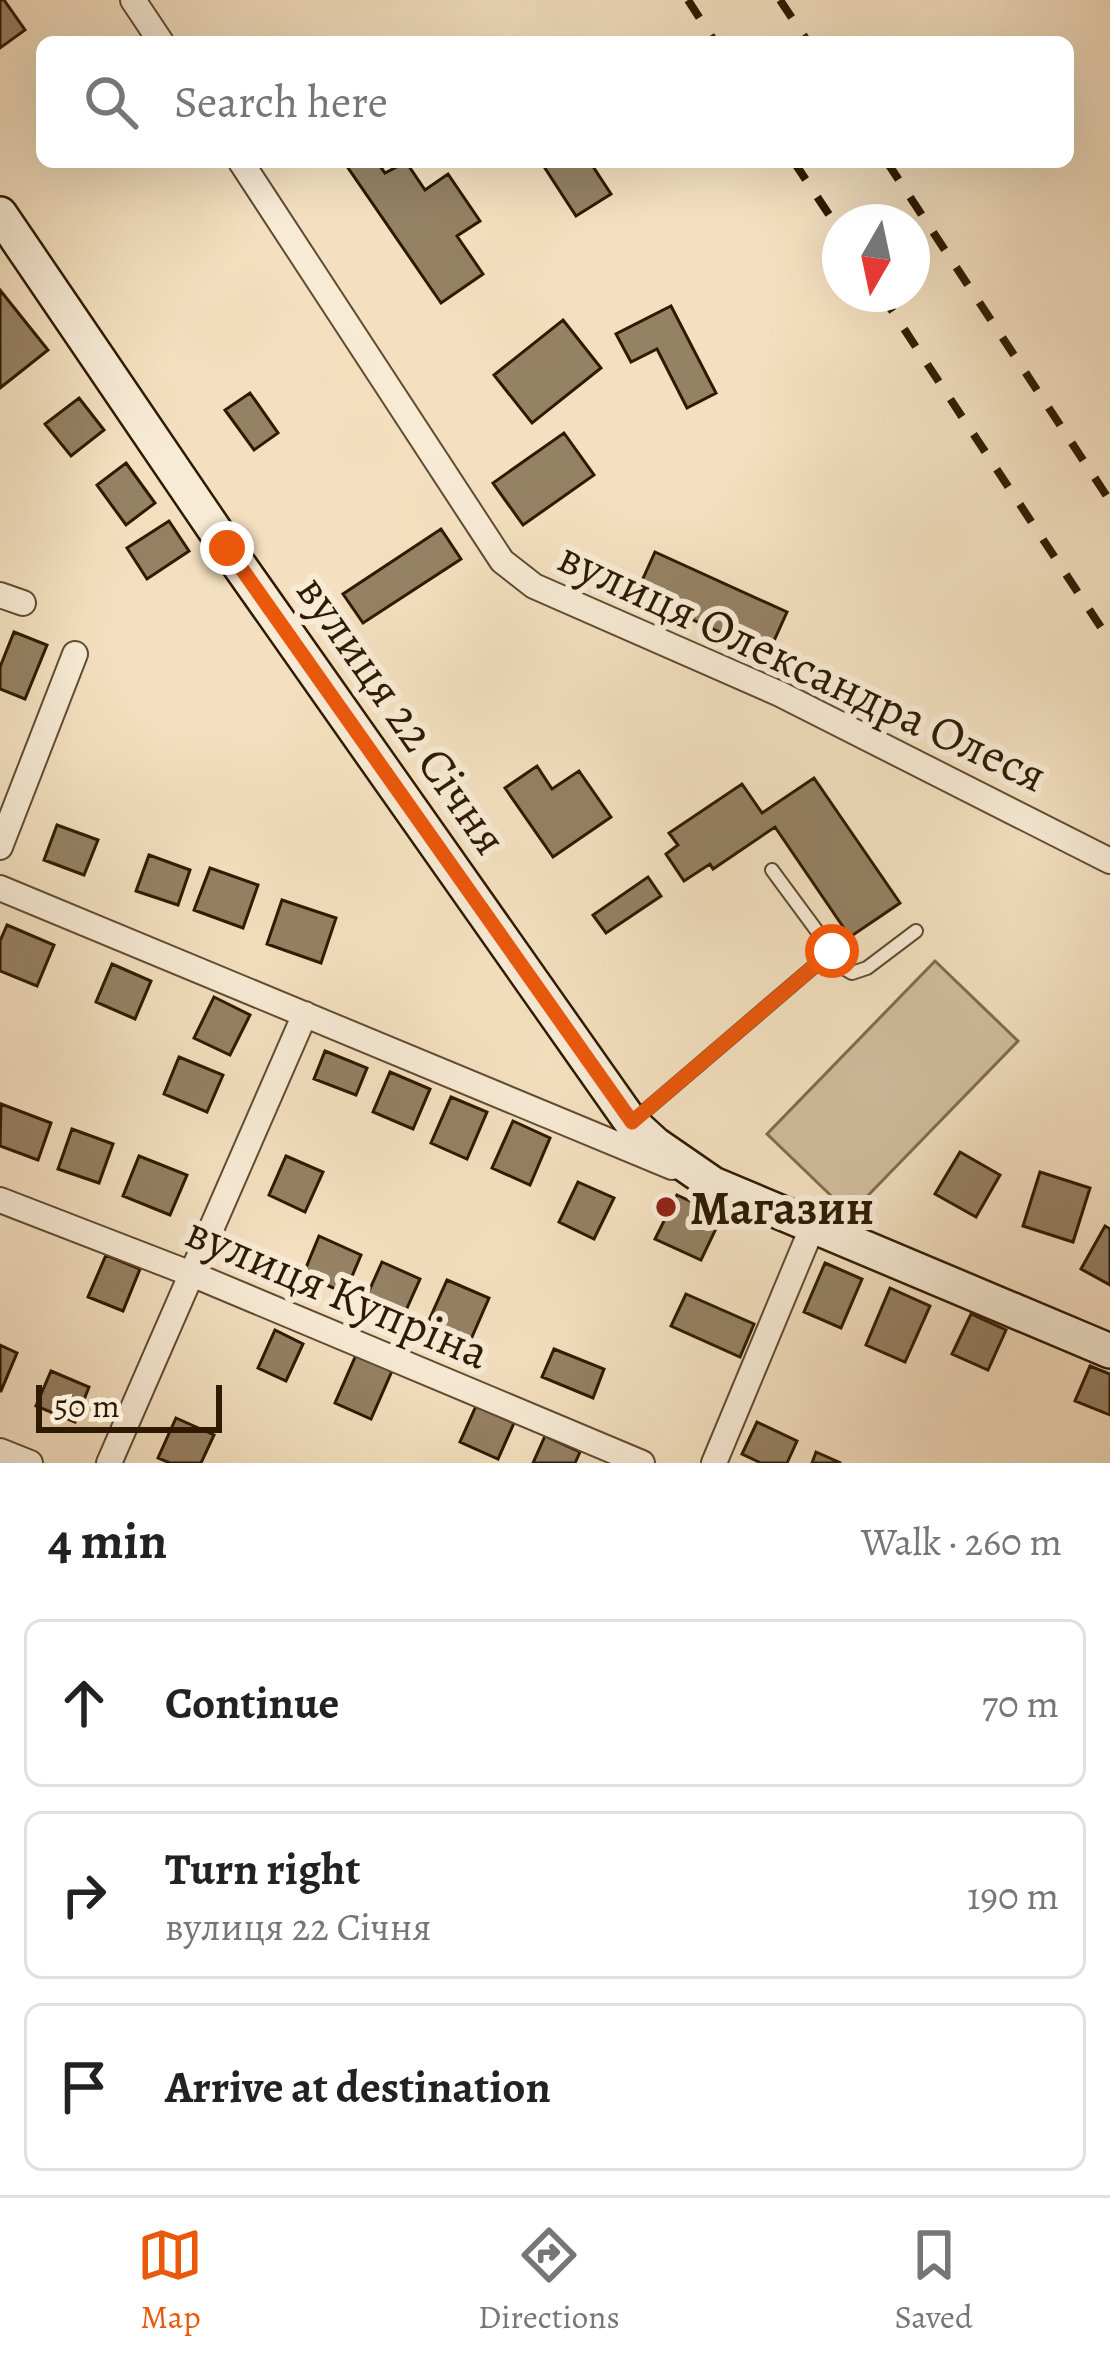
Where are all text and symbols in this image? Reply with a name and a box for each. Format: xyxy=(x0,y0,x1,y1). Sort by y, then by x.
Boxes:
search box xyxy=(36,36,1074,168)
icon: search xyxy=(78,69,144,135)
text: Search here xyxy=(174,71,388,133)
north arrow xyxy=(822,204,930,312)
route end xyxy=(200,521,254,575)
street label: вулиця Олександра Олеся xyxy=(548,524,1057,808)
street label: вулиця 22 Січня xyxy=(281,561,523,868)
route start xyxy=(805,924,859,978)
place label: Магазин xyxy=(690,1175,874,1241)
marker: Магазин xyxy=(653,1194,679,1220)
street label: вулиця Купріна xyxy=(176,1198,499,1385)
scale bar xyxy=(36,1379,222,1432)
text: 50 m xyxy=(54,1383,120,1428)
text: 4 min xyxy=(48,1506,167,1576)
text: Walk · 260 m xyxy=(861,1515,1062,1568)
icon: ahead xyxy=(51,1670,117,1736)
text: Continue xyxy=(165,1672,339,1734)
text: 70 m xyxy=(982,1677,1059,1730)
text: Turn right xyxy=(165,1838,360,1900)
icon: right xyxy=(51,1862,117,1928)
text: 190 m xyxy=(967,1869,1059,1922)
text: вулиця 22 Січня xyxy=(165,1900,431,1953)
icon: arrive xyxy=(51,2054,117,2120)
text: Arrive at destination xyxy=(165,2056,551,2118)
tab: Map xyxy=(137,2222,203,2339)
tab: Directions xyxy=(478,2222,620,2339)
tab: Saved xyxy=(894,2222,973,2339)

